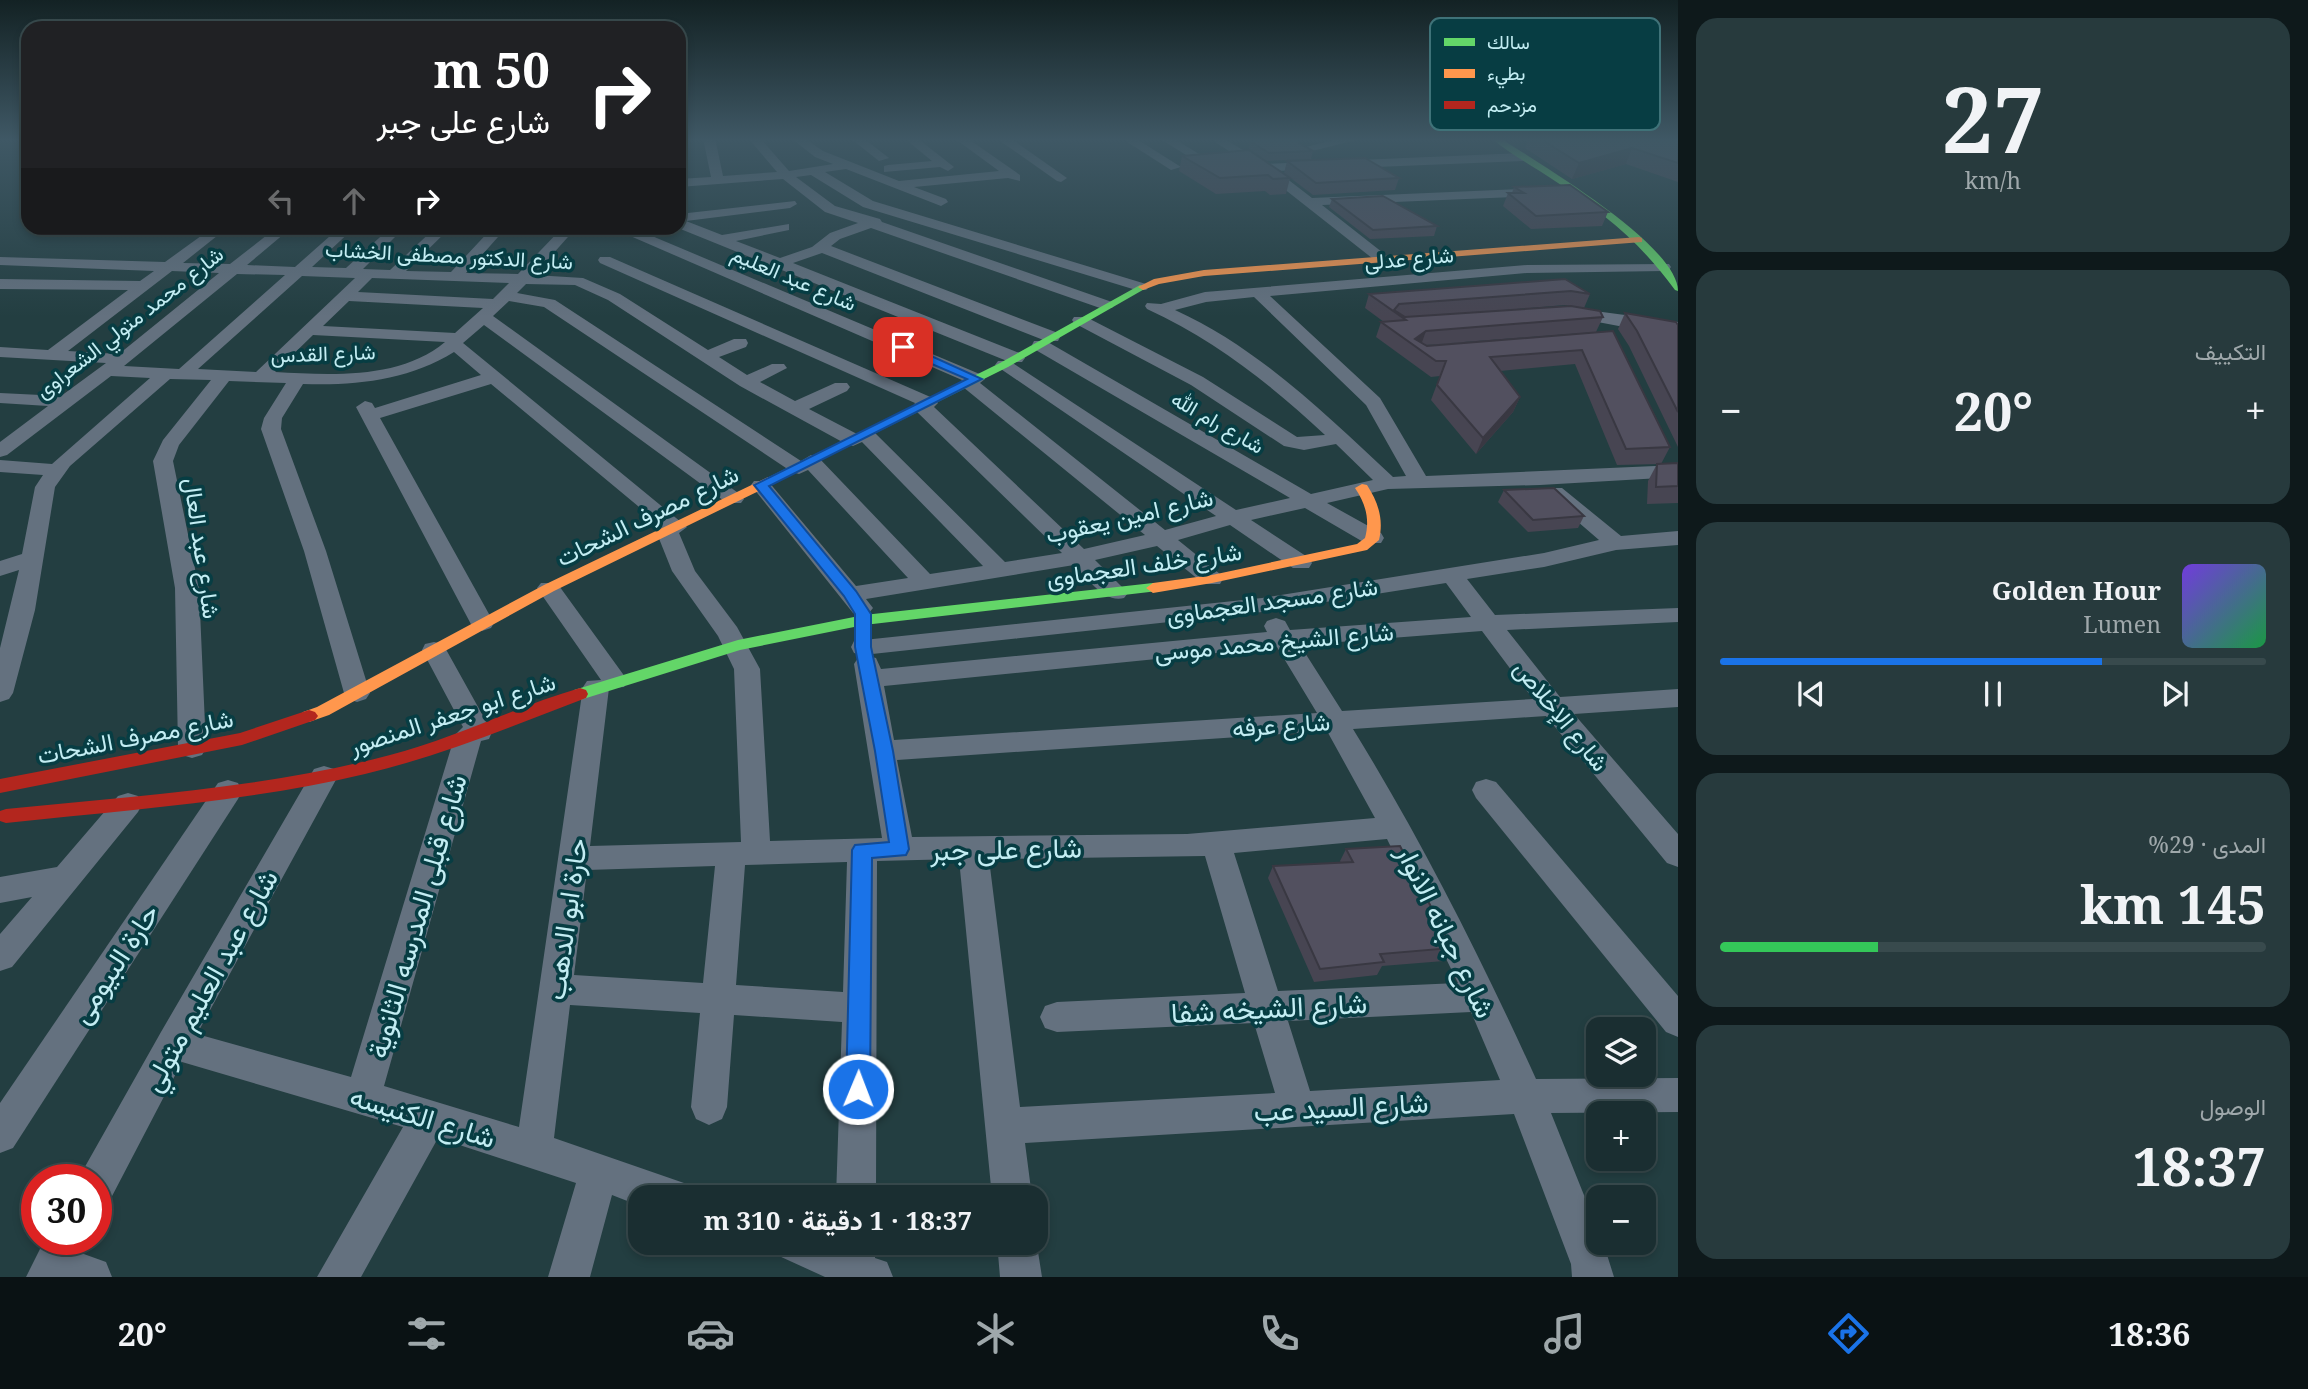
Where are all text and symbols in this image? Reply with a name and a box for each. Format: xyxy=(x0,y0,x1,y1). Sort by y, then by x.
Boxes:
legend xyxy=(1430,18,1660,130)
text: سالك xyxy=(1487,29,1530,55)
text: 50 m xyxy=(434,36,550,102)
icon: right xyxy=(574,49,665,140)
text: 27 xyxy=(1942,56,2044,180)
text: بطيء xyxy=(1487,60,1525,89)
text: مزدحم xyxy=(1487,92,1537,118)
text: شارع على جبر xyxy=(376,99,550,142)
text: km/h xyxy=(1965,164,2021,196)
icon: left xyxy=(262,182,300,220)
icon: ahead xyxy=(335,182,373,220)
icon: right xyxy=(408,182,446,220)
street label: شارع الدكتور مصطفى الخشاب xyxy=(324,235,574,276)
street label: شارع عبد العليم xyxy=(727,239,861,318)
street label: شارع محمد متولي الشعراوى xyxy=(29,240,231,407)
street label: شارع عدلى xyxy=(1363,240,1455,277)
pin xyxy=(873,317,933,377)
icon: arrive xyxy=(884,328,922,366)
text: التكييف xyxy=(2195,335,2266,367)
street label: شارع القدس xyxy=(270,337,376,370)
text: 20° xyxy=(1954,375,2033,446)
street label: شارع رام الله xyxy=(1166,384,1269,461)
text: − xyxy=(1720,384,1742,436)
text: + xyxy=(2245,384,2266,436)
street label: شارع مصرف الشحات xyxy=(550,457,744,574)
street label: شارع عبد العال xyxy=(176,475,229,621)
street label: شارع امين يعقوب xyxy=(1042,480,1216,551)
street label: شارع خلف العجماوى xyxy=(1044,534,1244,595)
street label: شارع مسجد العجماوى xyxy=(1164,569,1380,632)
text: Golden Hour xyxy=(1992,572,2161,608)
text: Lumen xyxy=(2083,608,2161,640)
street label: شارع الشيخ محمد موسى xyxy=(1153,614,1395,670)
street label: شارع الإخلاص xyxy=(1506,652,1617,778)
street label: شارع ابو جعفر المنصور xyxy=(344,664,560,763)
icon: previous xyxy=(1792,675,1830,713)
icon: pause xyxy=(1974,675,2012,713)
icon: next xyxy=(2156,675,2194,713)
street label: شارع مصرف الشحات xyxy=(34,701,236,772)
street label: شارع عرفه xyxy=(1231,704,1331,745)
street label: شارع قبلى المدرسه الثانوية xyxy=(357,770,476,1063)
street label: شارع على جبر xyxy=(929,828,1082,869)
text: المدى · 29% xyxy=(2148,828,2266,860)
street label: حارة ابو الدهب xyxy=(535,836,595,1002)
street label: شارع جبانه الانوار xyxy=(1387,837,1505,1024)
street label: شارع عبد العليم متولي xyxy=(132,862,290,1100)
text: 145 km xyxy=(2080,868,2266,939)
street label: حارة البيومى xyxy=(61,896,167,1030)
street label: شارع الشيخه شفا xyxy=(1170,983,1368,1032)
map controls xyxy=(1586,1017,1656,1255)
button: layers xyxy=(1586,1017,1656,1087)
position arrow xyxy=(821,1052,895,1126)
street label: شارع الكنيسه xyxy=(345,1076,500,1157)
street label: شارع السيد عب xyxy=(1253,1082,1429,1131)
text: الوصول xyxy=(2200,1090,2266,1122)
button: + xyxy=(1586,1101,1656,1171)
text: 18:37 xyxy=(2133,1130,2266,1201)
speed limit sign: 30 xyxy=(21,1164,112,1255)
button: − xyxy=(1586,1185,1656,1255)
text: 18:37 · 1 دقيقة · 310 m xyxy=(704,1202,972,1238)
icon: filters xyxy=(402,1309,451,1358)
icon: car xyxy=(686,1309,735,1358)
icon: climate xyxy=(971,1309,1020,1358)
icon: phone xyxy=(1255,1309,1304,1358)
icon: music xyxy=(1540,1309,1589,1358)
icon: directions xyxy=(1824,1309,1873,1358)
text: 20° xyxy=(118,1312,167,1355)
text: 18:36 xyxy=(2108,1312,2190,1355)

